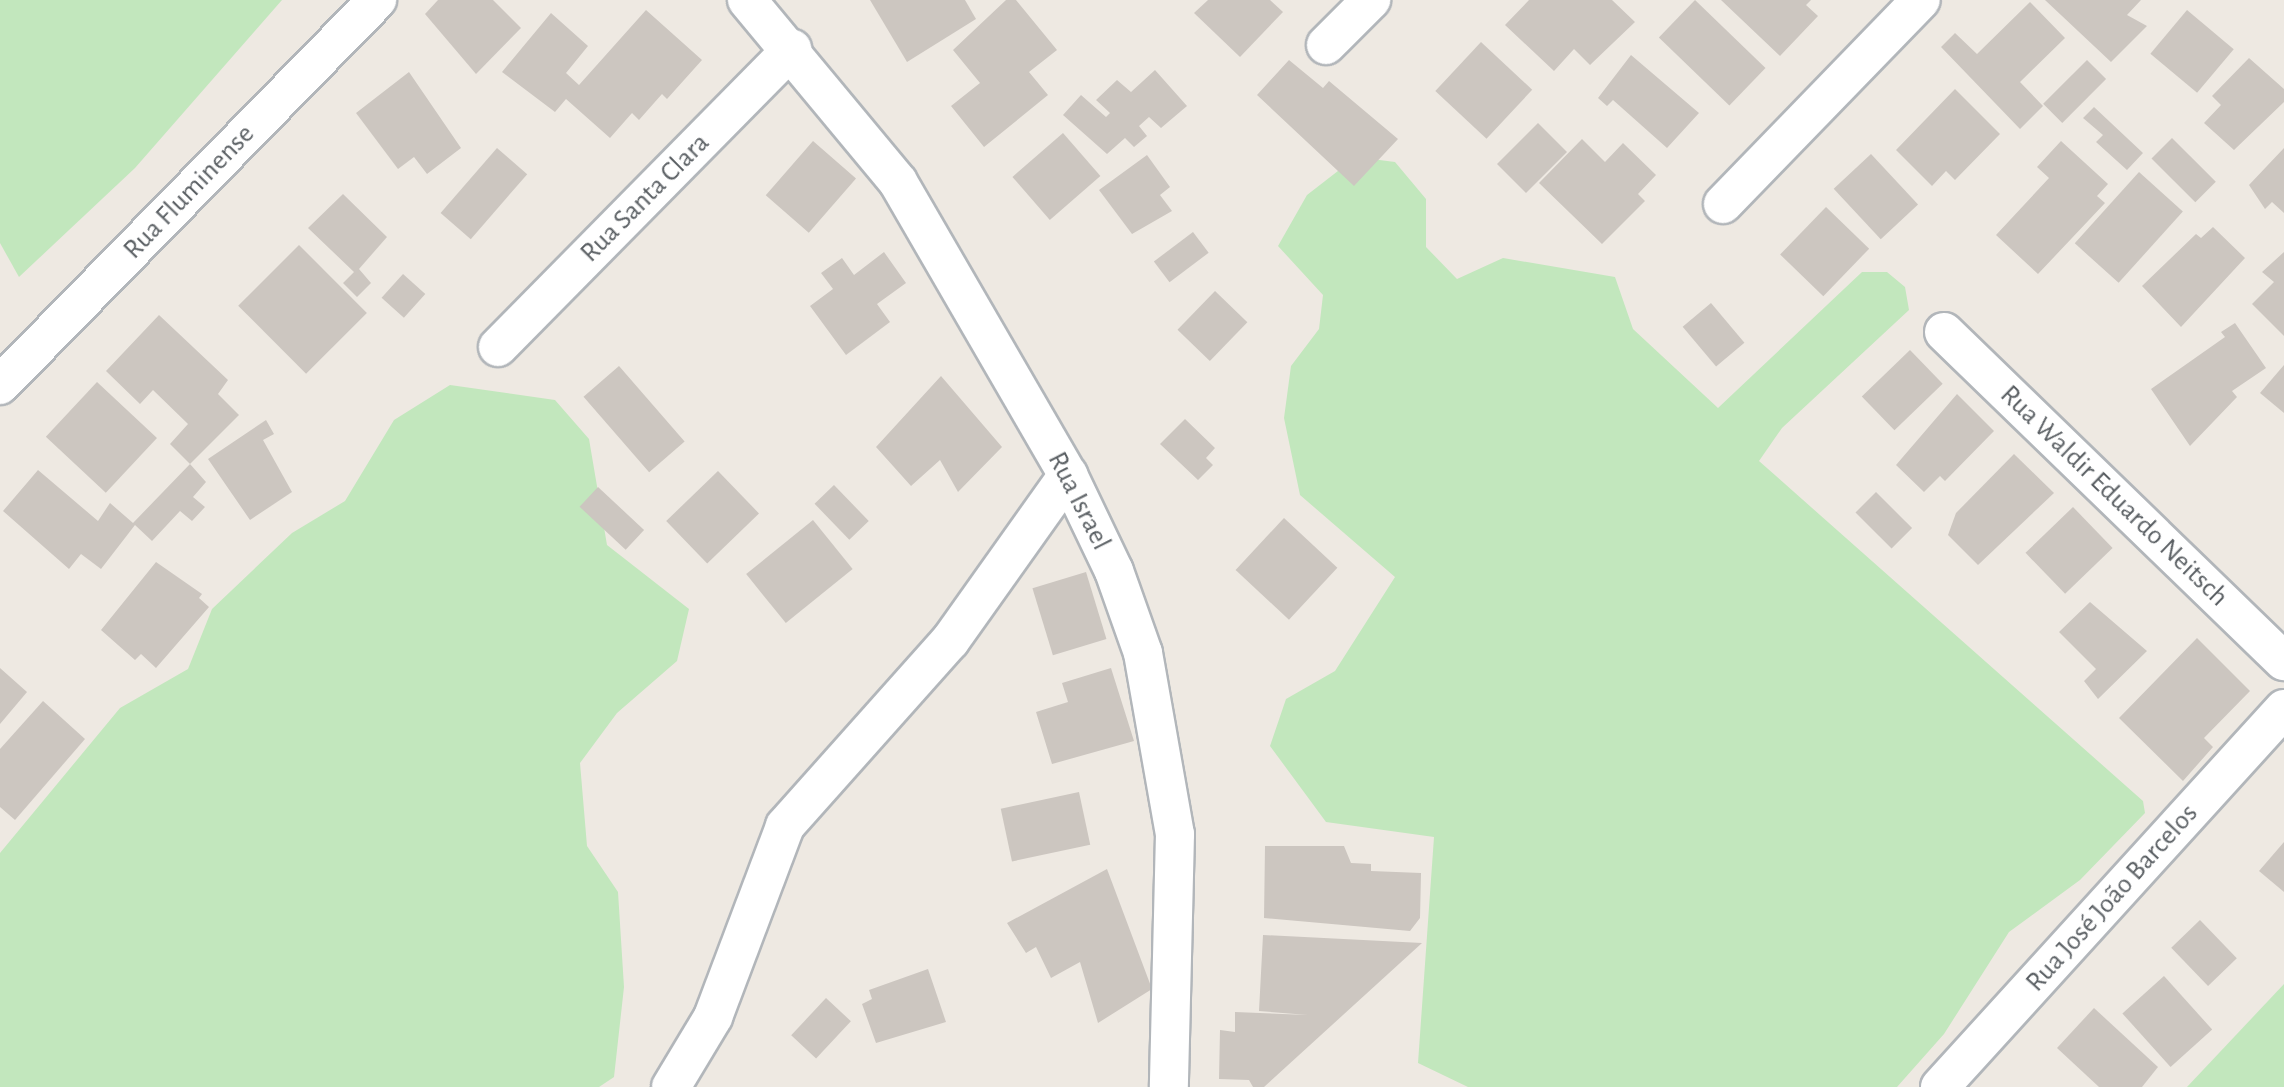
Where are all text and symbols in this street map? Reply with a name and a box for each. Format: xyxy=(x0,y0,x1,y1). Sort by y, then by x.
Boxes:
street label: Rua Fluminense xyxy=(116,118,262,266)
street label: Rua Santa Clara xyxy=(573,126,717,270)
street label: Rua Waldir Eduardo Neitsch xyxy=(1993,378,2235,614)
street label: Rua Israel xyxy=(1040,446,1118,556)
street label: Rua José João Barcelos xyxy=(2019,797,2205,999)

